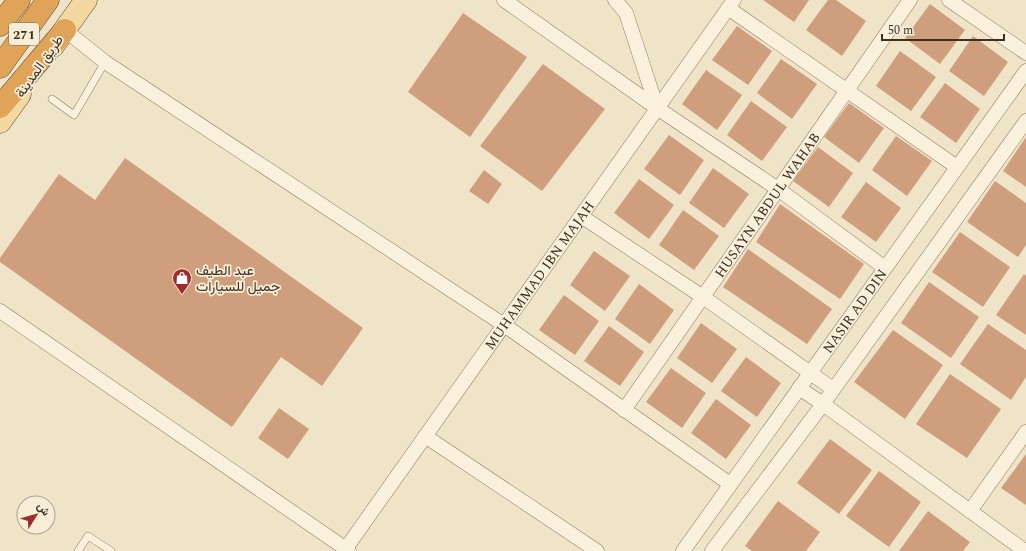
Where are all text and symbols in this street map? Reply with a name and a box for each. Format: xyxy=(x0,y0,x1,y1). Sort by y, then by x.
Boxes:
scale bar xyxy=(882,16,1004,42)
text: 50 m xyxy=(888,21,913,40)
road number: 271 xyxy=(9,23,39,45)
street label: طريق المدينة xyxy=(10,31,69,102)
street label: HUSAYN ABDUL WAHAB xyxy=(709,128,826,282)
street label: MUHAMMAD IBN MAJAH xyxy=(480,197,600,354)
place label: عبد الطيف جميل للسيارات xyxy=(196,260,280,297)
street label: NASIR AD DIN xyxy=(818,265,892,358)
shop icon: عبد الطيف جميل للسيارات xyxy=(171,267,193,295)
north arrow xyxy=(16,495,56,535)
text: ش xyxy=(33,499,54,520)

